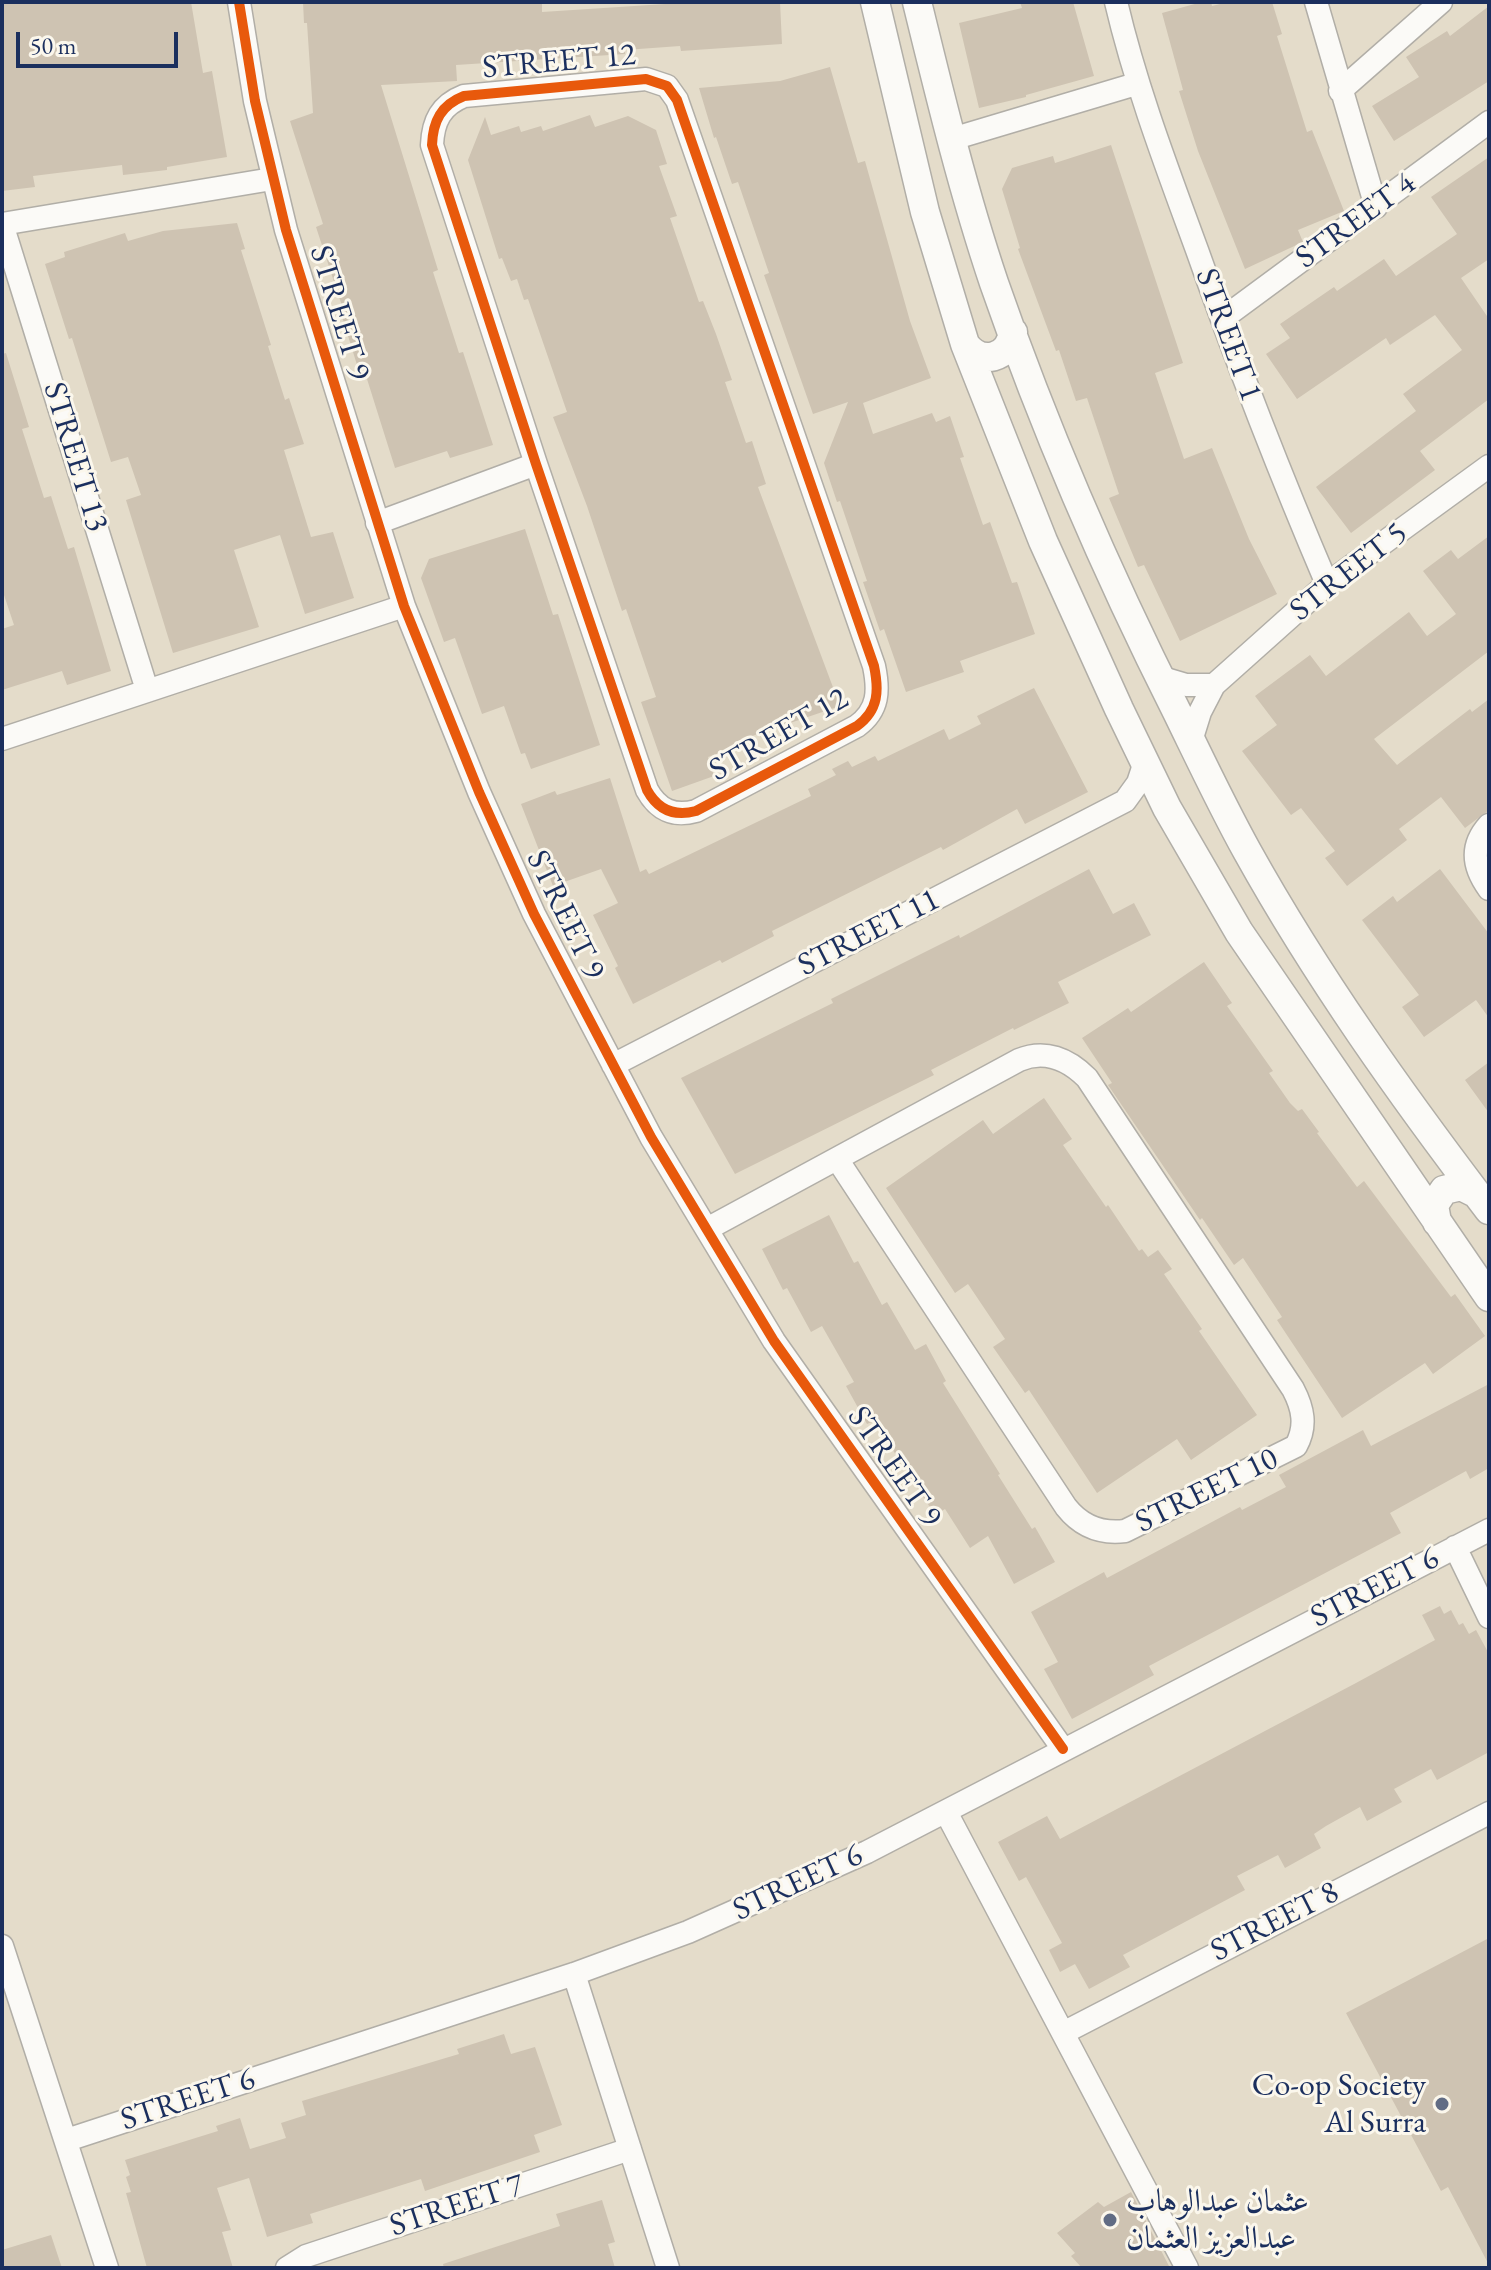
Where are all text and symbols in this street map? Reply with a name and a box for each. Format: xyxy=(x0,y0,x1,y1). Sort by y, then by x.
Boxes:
scale bar xyxy=(20,16,182,66)
text: 50 m xyxy=(30,30,77,61)
street label: STREET 12 xyxy=(481,36,637,88)
street label: STREET 4 xyxy=(1289,165,1423,277)
street label: STREET 9 xyxy=(300,241,378,385)
street label: STREET 1 xyxy=(1186,263,1270,407)
street label: STREET 13 xyxy=(34,378,116,536)
street label: STREET 5 xyxy=(1283,514,1415,630)
street label: STREET 12 xyxy=(703,680,855,790)
street label: STREET 9 xyxy=(517,844,613,986)
street label: STREET 11 xyxy=(792,881,946,985)
street label: STREET 9 xyxy=(839,1399,949,1535)
street label: STREET 10 xyxy=(1129,1440,1285,1542)
street label: STREET 6 xyxy=(1305,1539,1445,1637)
street label: STREET 6 xyxy=(727,1836,869,1930)
street label: STREET 8 xyxy=(1205,1873,1345,1971)
street label: STREET 6 xyxy=(116,2060,260,2140)
place label: Co-op Society Al Surra xyxy=(1252,2067,1426,2142)
marker: Co-op Society Al Surra xyxy=(1433,2095,1451,2113)
street label: STREET 7 xyxy=(385,2166,529,2246)
place label: عثمان عبدالوهاب عبدالعزيز العثمان xyxy=(1126,2183,1309,2258)
marker: عثمان عبدالوهاب عبدالعزيز العثمان xyxy=(1101,2211,1119,2229)

